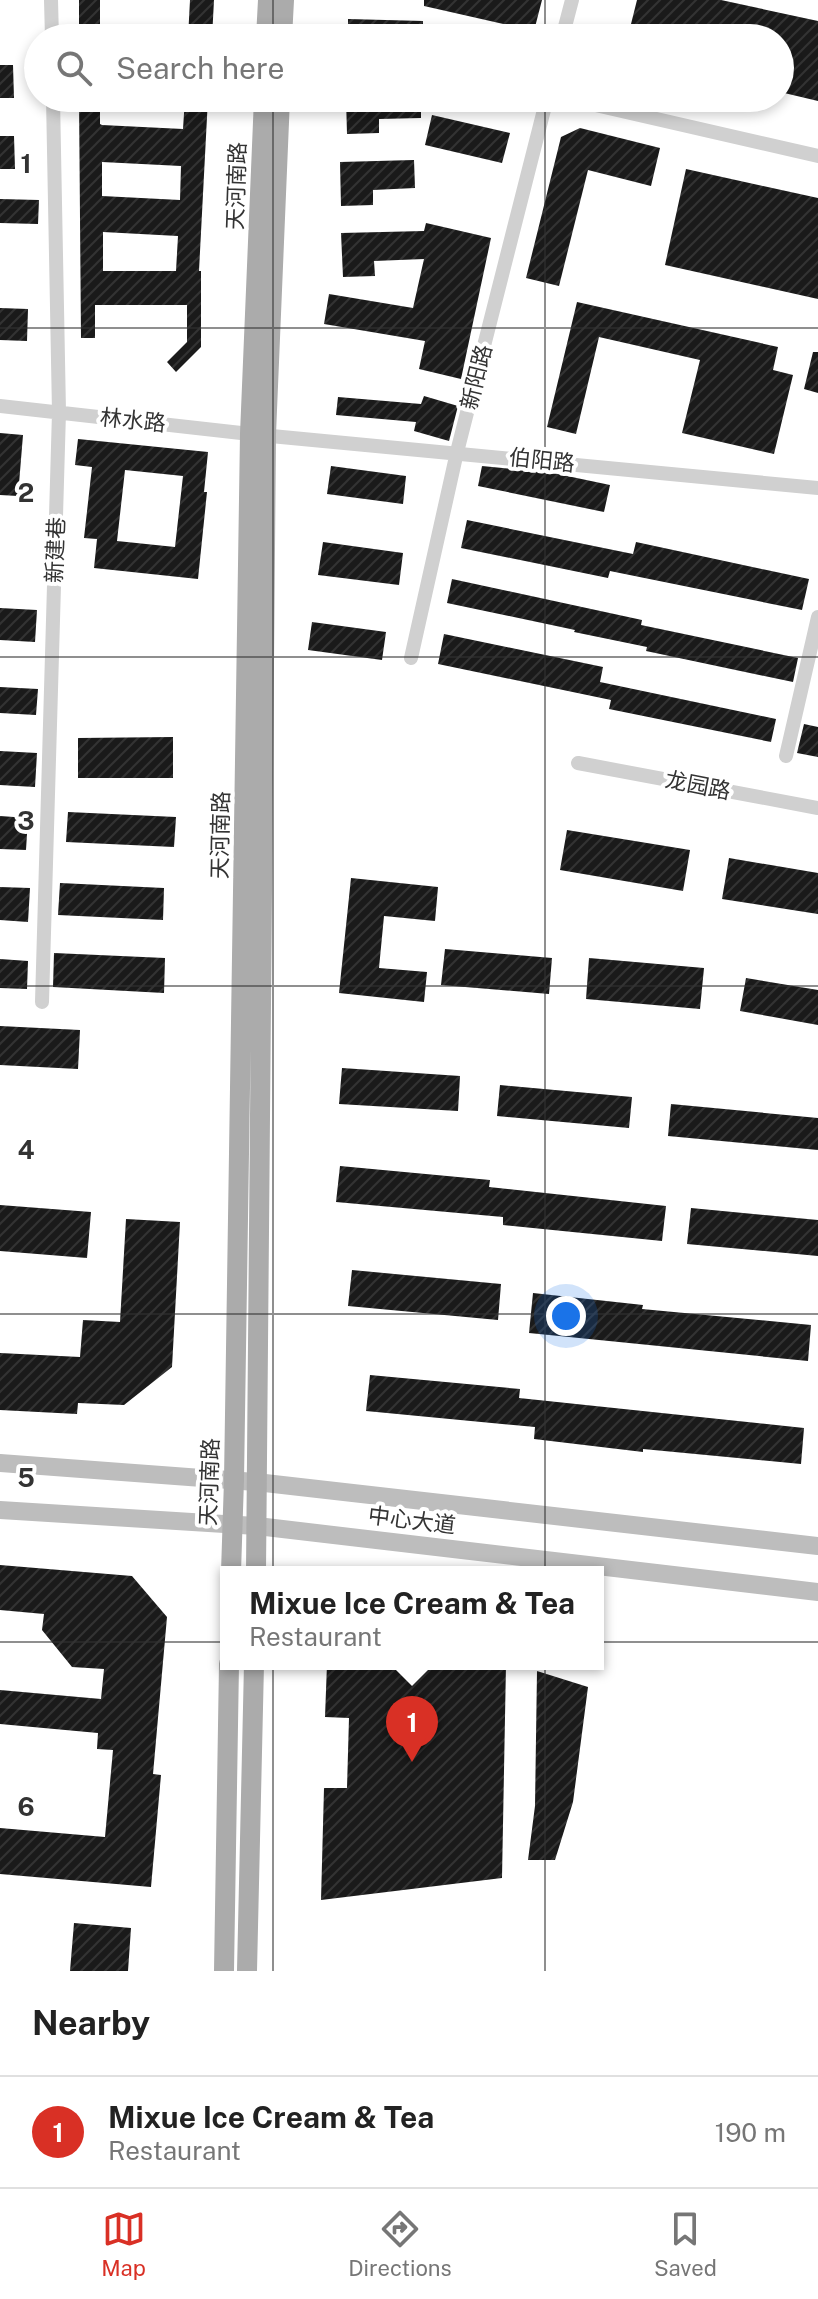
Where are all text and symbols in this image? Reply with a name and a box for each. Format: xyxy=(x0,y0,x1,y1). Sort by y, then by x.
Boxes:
search box xyxy=(24,24,794,112)
icon: search xyxy=(52,46,96,90)
text: Search here xyxy=(116,50,284,86)
street label: 天河南路 xyxy=(221,142,251,230)
text: 1 xyxy=(20,148,32,179)
street label: 新阳路 xyxy=(455,342,497,412)
street label: 林水路 xyxy=(99,404,167,436)
street label: 伯阳路 xyxy=(508,444,576,476)
text: 2 xyxy=(18,477,34,508)
street label: 新建巷 xyxy=(41,517,69,583)
street label: 龙园路 xyxy=(663,766,733,804)
street label: 天河南路 xyxy=(206,791,234,879)
text: 3 xyxy=(17,805,35,836)
text: 4 xyxy=(17,1134,35,1165)
your location xyxy=(546,1296,586,1336)
street label: 天河南路 xyxy=(194,1438,224,1526)
text: 5 xyxy=(17,1462,35,1493)
street label: 中心大道 xyxy=(367,1502,457,1538)
popup xyxy=(220,1566,604,1670)
text: Mixue Ice Cream & Tea xyxy=(249,1585,575,1621)
text: Restaurant xyxy=(249,1621,382,1652)
pin: 1 xyxy=(386,1696,438,1762)
text: 6 xyxy=(17,1791,35,1822)
text: Nearby xyxy=(32,2003,150,2043)
text: Mixue Ice Cream & Tea xyxy=(108,2099,434,2135)
text: 1 xyxy=(52,2117,64,2148)
text: 190 m xyxy=(715,2117,786,2148)
text: Restaurant xyxy=(108,2135,241,2166)
tab: Map xyxy=(101,2207,146,2281)
tab: Directions xyxy=(348,2207,452,2281)
tab: Saved xyxy=(654,2207,717,2281)

